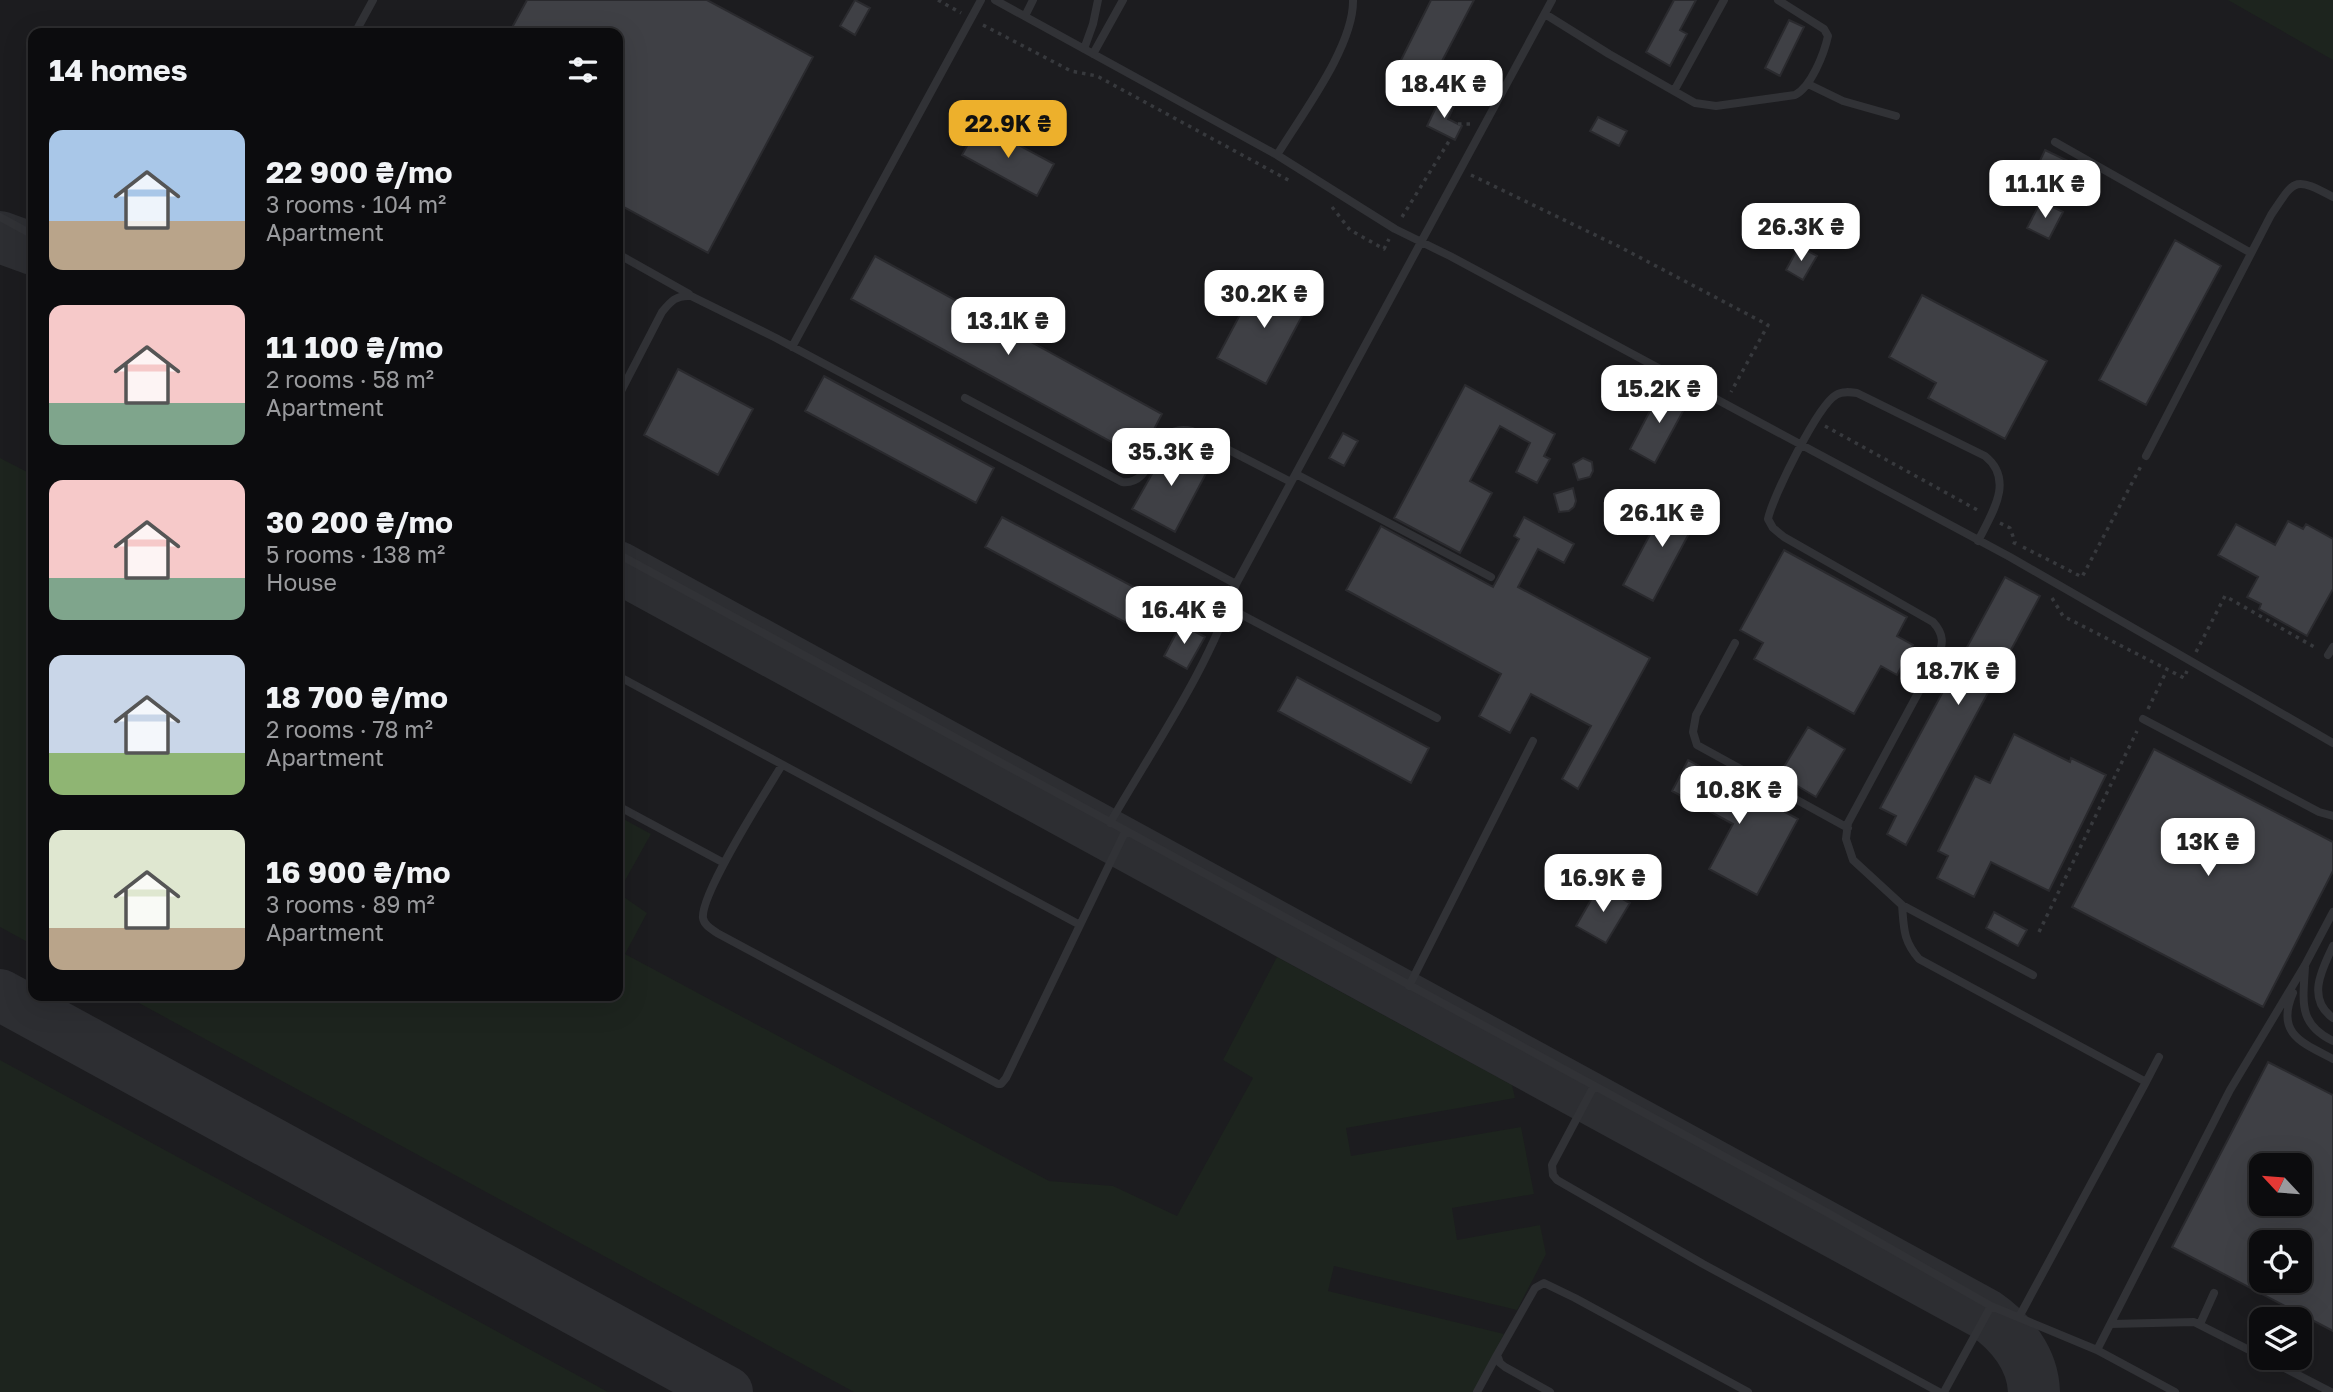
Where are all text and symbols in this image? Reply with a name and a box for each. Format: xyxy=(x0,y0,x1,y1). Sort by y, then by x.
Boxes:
icon: filters xyxy=(564,51,602,89)
text: 14 homes xyxy=(49,52,188,88)
pin: 18.4K ₴ xyxy=(1379,60,1509,120)
text: 18.4K ₴ xyxy=(1402,69,1486,97)
pin: 22.9K ₴ xyxy=(943,100,1073,160)
text: 22.9K ₴ xyxy=(965,109,1051,137)
text: 22 900 ₴/mo xyxy=(266,154,453,190)
icon: home xyxy=(105,158,189,242)
pin: 11.1K ₴ xyxy=(1980,160,2110,220)
text: 11.1K ₴ xyxy=(2005,169,2085,197)
text: 3 rooms · 104 m² xyxy=(266,190,446,218)
pin: 26.3K ₴ xyxy=(1736,204,1866,263)
text: 26.3K ₴ xyxy=(1758,212,1844,240)
text: Apartment xyxy=(266,218,384,246)
pin: 30.2K ₴ xyxy=(1199,270,1329,330)
text: 30.2K ₴ xyxy=(1221,279,1307,307)
pin: 13.1K ₴ xyxy=(943,298,1073,357)
text: 13.1K ₴ xyxy=(967,306,1049,334)
text: 11 100 ₴/mo xyxy=(266,329,443,365)
icon: home xyxy=(105,333,189,417)
text: 2 rooms · 58 m² xyxy=(266,365,434,393)
pin: 15.2K ₴ xyxy=(1594,366,1724,425)
text: 15.2K ₴ xyxy=(1617,374,1701,402)
text: Apartment xyxy=(266,393,384,421)
pin: 35.3K ₴ xyxy=(1106,428,1236,488)
text: 35.3K ₴ xyxy=(1128,437,1214,465)
pin: 26.1K ₴ xyxy=(1597,490,1727,549)
text: 26.1K ₴ xyxy=(1620,498,1704,526)
text: 30 200 ₴/mo xyxy=(266,504,453,540)
icon: home xyxy=(105,508,189,592)
text: 5 rooms · 138 m² xyxy=(266,540,445,568)
text: House xyxy=(266,568,337,596)
pin: 16.4K ₴ xyxy=(1119,586,1249,646)
text: 16.4K ₴ xyxy=(1142,595,1226,623)
pin: 18.7K ₴ xyxy=(1893,648,2023,707)
text: 18.7K ₴ xyxy=(1917,656,1999,684)
text: 18 700 ₴/mo xyxy=(266,679,448,715)
icon: home xyxy=(105,683,189,767)
text: 2 rooms · 78 m² xyxy=(266,715,433,743)
text: Apartment xyxy=(266,743,384,771)
pin: 10.8K ₴ xyxy=(1674,766,1804,826)
text: 10.8K ₴ xyxy=(1696,775,1782,803)
pin: 13K ₴ xyxy=(2159,818,2257,878)
text: 13K ₴ xyxy=(2177,827,2239,855)
text: 16 900 ₴/mo xyxy=(266,854,451,890)
pin: 16.9K ₴ xyxy=(1538,855,1668,914)
icon: home xyxy=(105,858,189,942)
text: 16.9K ₴ xyxy=(1561,863,1645,891)
text: 3 rooms · 89 m² xyxy=(266,890,435,918)
text: Apartment xyxy=(266,918,384,946)
north arrow xyxy=(2249,1153,2312,1216)
map controls xyxy=(2249,1153,2312,1370)
button: locate xyxy=(2249,1230,2312,1293)
button: layers xyxy=(2249,1307,2312,1370)

